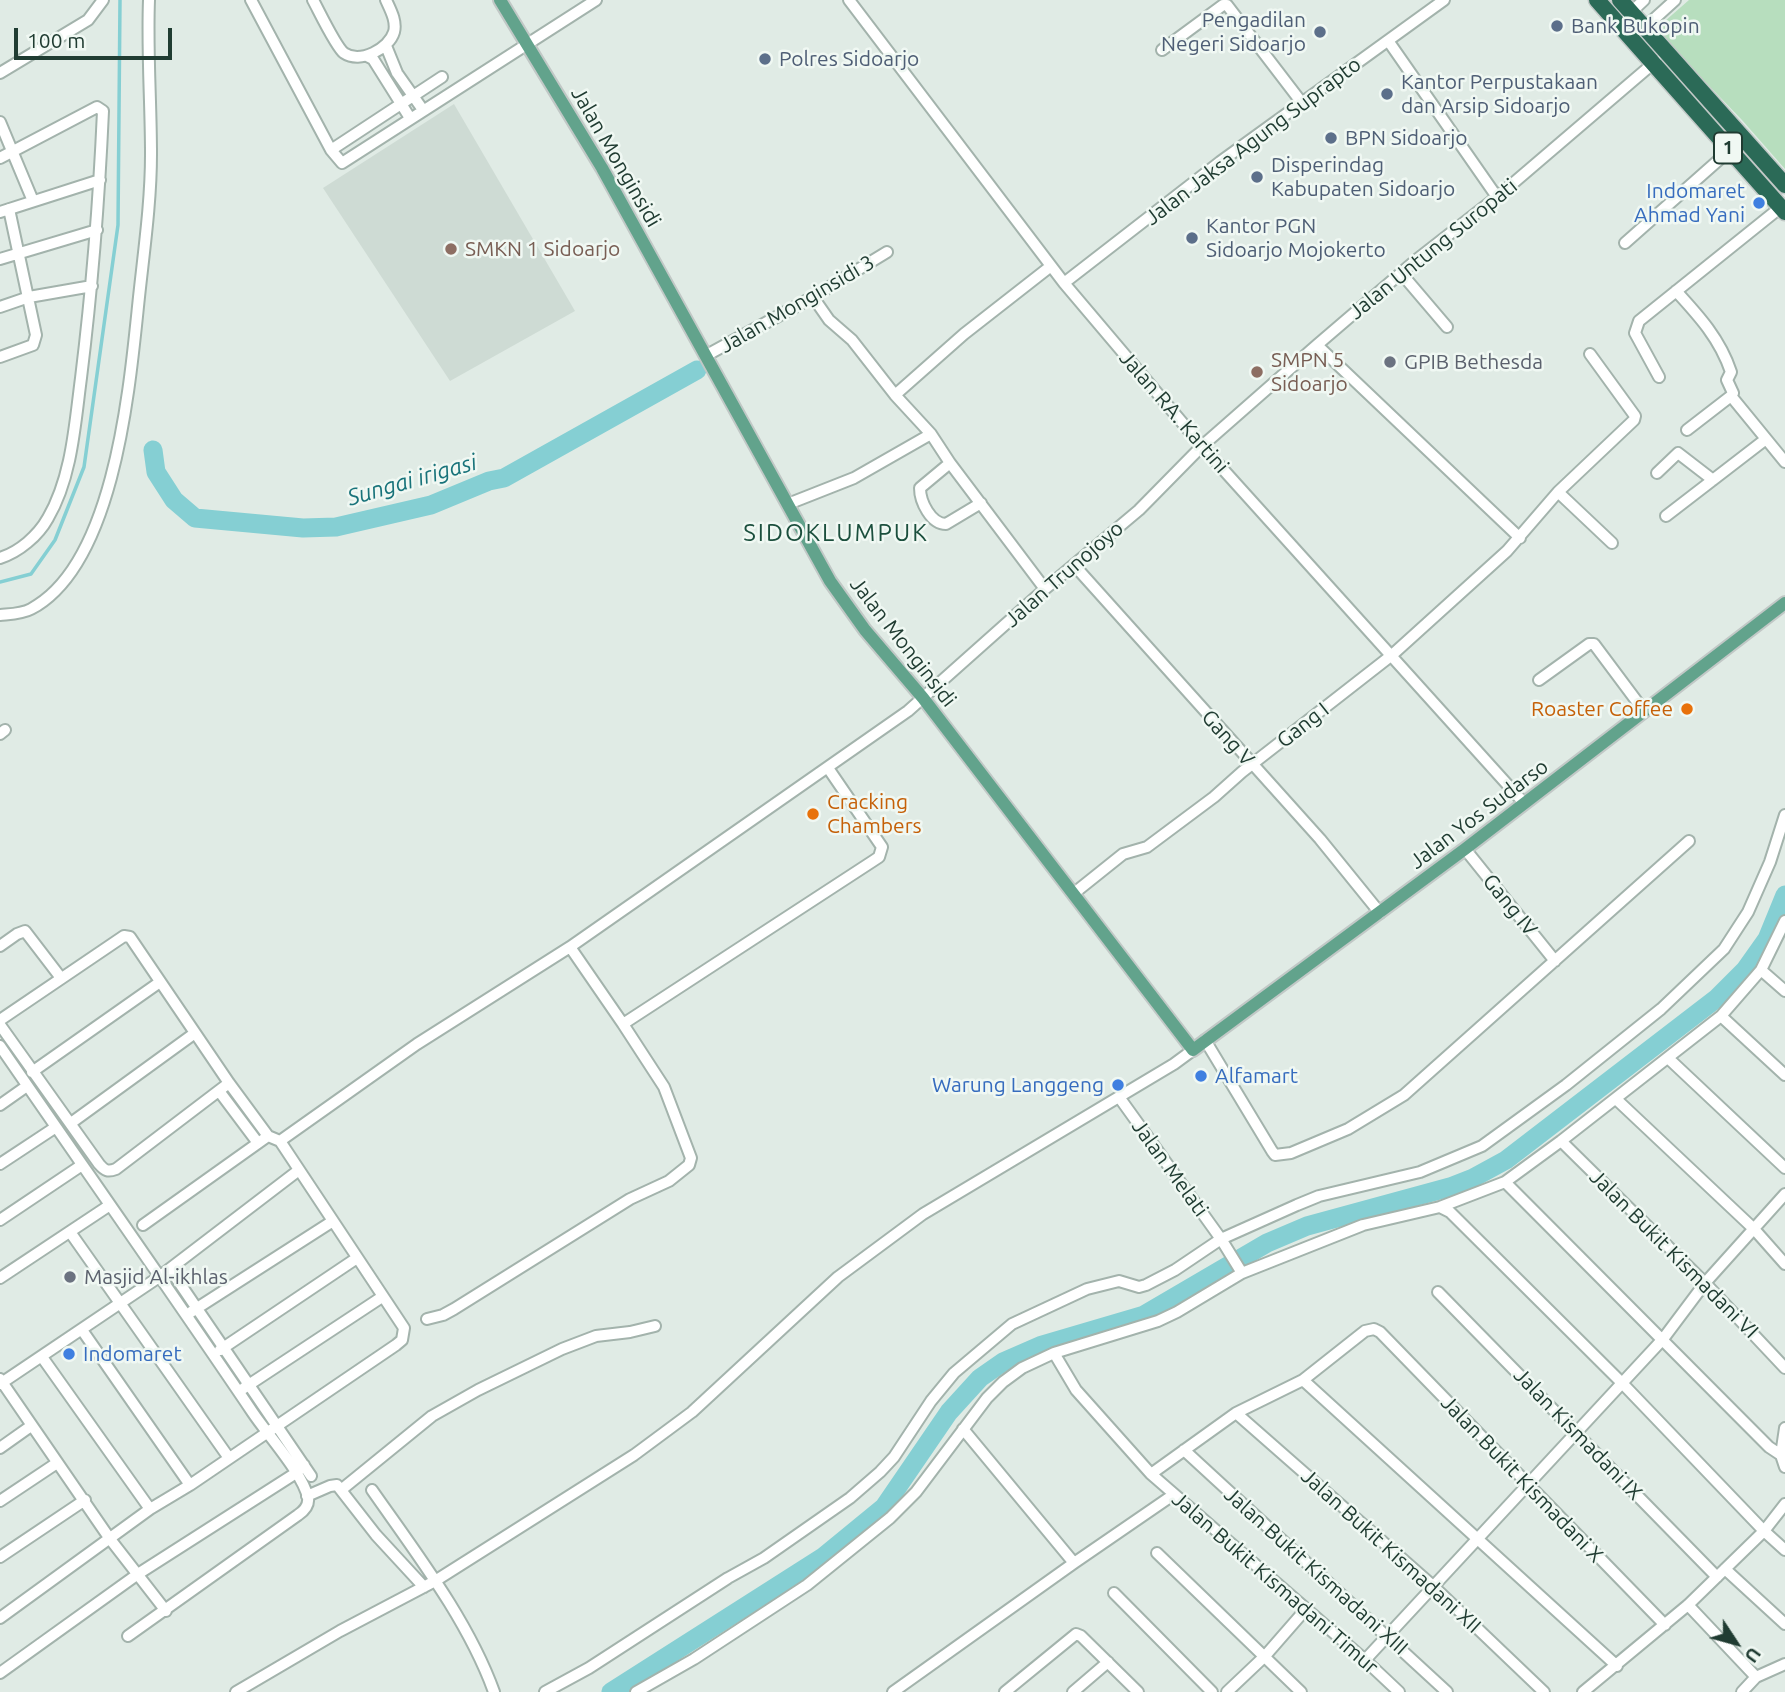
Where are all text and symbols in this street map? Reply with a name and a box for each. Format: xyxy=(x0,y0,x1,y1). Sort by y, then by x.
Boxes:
place label: Pengadilan Negeri Sidoarjo xyxy=(1161,7,1306,57)
place label: Bank Bukopin xyxy=(1571,13,1700,39)
scale bar xyxy=(18,14,175,58)
marker: Bank Bukopin xyxy=(1549,18,1565,34)
marker: Pengadilan Negeri Sidoarjo xyxy=(1312,24,1328,40)
text: 100 m xyxy=(27,28,85,52)
place label: Polres Sidoarjo xyxy=(779,46,919,72)
marker: Polres Sidoarjo xyxy=(757,51,773,67)
street label: Jalan Jaksa Agung Suprapto xyxy=(1140,51,1366,231)
place label: Kantor Perpustakaan dan Arsip Sidoarjo xyxy=(1401,69,1598,119)
street label: Jalan Monginsidi xyxy=(566,82,666,232)
marker: Kantor Perpustakaan dan Arsip Sidoarjo xyxy=(1379,86,1395,102)
place label: BPN Sidoarjo xyxy=(1345,125,1468,151)
marker: BPN Sidoarjo xyxy=(1323,130,1339,146)
road number: 1 xyxy=(1714,132,1742,164)
place label: Disperindag Kabupaten Sidoarjo xyxy=(1271,152,1455,202)
marker: Disperindag Kabupaten Sidoarjo xyxy=(1249,169,1265,185)
street label: Jalan Untung Suropati xyxy=(1344,173,1522,325)
place label: Indomaret Ahmad Yani xyxy=(1634,178,1745,228)
marker: Indomaret Ahmad Yani xyxy=(1751,195,1767,211)
place label: Kantor PGN Sidoarjo Mojokerto xyxy=(1206,213,1386,263)
marker: Kantor PGN Sidoarjo Mojokerto xyxy=(1184,230,1200,246)
place label: SMKN 1 Sidoarjo xyxy=(465,236,620,262)
marker: SMKN 1 Sidoarjo xyxy=(443,241,459,257)
street label: Jalan Monginsidi 3 xyxy=(715,250,879,358)
street label: Jalan RA. Kartini xyxy=(1114,346,1234,478)
place label: SMPN 5 Sidoarjo xyxy=(1271,347,1348,397)
place label: GPIB Bethesda xyxy=(1404,349,1543,375)
marker: GPIB Bethesda xyxy=(1382,354,1398,370)
marker: SMPN 5 Sidoarjo xyxy=(1249,364,1265,380)
water label: Sungai irigasi xyxy=(344,448,480,512)
street label: Jalan Trunojoyo xyxy=(999,516,1129,632)
district label: SIDOKLUMPUK xyxy=(745,519,927,547)
street label: Jalan Monginsidi xyxy=(845,572,961,712)
place label: Roaster Coffee xyxy=(1531,696,1673,722)
street label: Gang I xyxy=(1272,697,1334,753)
marker: Roaster Coffee xyxy=(1679,701,1695,717)
street label: Gang V xyxy=(1196,705,1260,771)
street label: Jalan Yos Sudarso xyxy=(1405,754,1553,874)
place label: Cracking Chambers xyxy=(827,789,922,839)
marker: Cracking Chambers xyxy=(805,806,821,822)
street label: Gang IV xyxy=(1477,869,1543,941)
place label: Alfamart xyxy=(1215,1063,1298,1089)
marker: Alfamart xyxy=(1193,1068,1209,1084)
place label: Warung Langgeng xyxy=(932,1072,1104,1098)
marker: Warung Langgeng xyxy=(1110,1077,1126,1093)
street label: Jalan Melati xyxy=(1126,1115,1214,1221)
street label: Jalan Bukit Kismadani VI xyxy=(1584,1164,1764,1344)
place label: Masjid Al-ikhlas xyxy=(84,1264,228,1290)
marker: Masjid Al-ikhlas xyxy=(62,1269,78,1285)
place label: Indomaret xyxy=(83,1341,182,1367)
marker: Indomaret xyxy=(61,1346,77,1362)
street label: Jalan Kismadani IX xyxy=(1509,1363,1647,1505)
street label: Jalan Bukit Kismadani X xyxy=(1436,1390,1608,1568)
street label: Jalan Bukit Kismadani XII xyxy=(1296,1464,1486,1638)
street label: Jalan Bukit Kismadani XIII xyxy=(1219,1482,1413,1660)
street label: Jalan Bukit Kismadani Timur xyxy=(1167,1487,1383,1679)
north arrow xyxy=(1701,1608,1771,1678)
text: U xyxy=(1740,1643,1766,1667)

